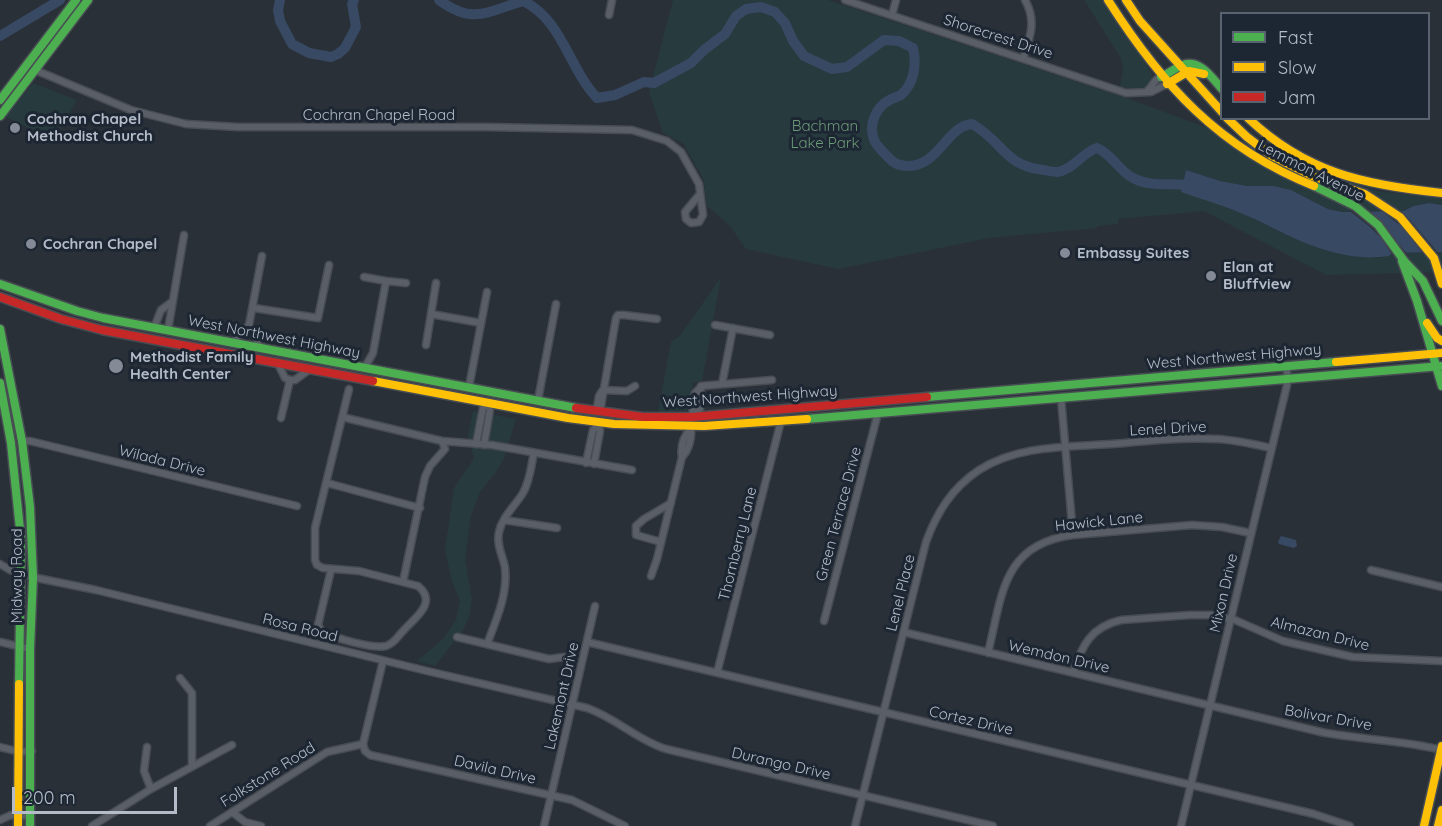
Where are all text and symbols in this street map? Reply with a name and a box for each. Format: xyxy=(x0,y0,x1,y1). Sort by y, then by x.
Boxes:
street label: Shorecrest Drive xyxy=(941,11,1055,63)
legend xyxy=(1220,12,1430,120)
text: Fast xyxy=(1278,26,1313,49)
text: Slow xyxy=(1278,56,1316,79)
text: Jam xyxy=(1278,86,1316,109)
street label: Cochran Chapel Road xyxy=(303,106,455,124)
place label: Cochran Chapel Methodist Church xyxy=(27,110,153,145)
park label: Bachman Lake Park xyxy=(790,117,860,152)
marker: Cochran Chapel Methodist Church xyxy=(8,121,22,135)
street label: Lemmon Avenue xyxy=(1255,136,1367,206)
place label: Cochran Chapel xyxy=(43,235,157,253)
marker: Cochran Chapel xyxy=(24,237,38,251)
place label: Embassy Suites xyxy=(1077,244,1189,262)
marker: Embassy Suites xyxy=(1058,246,1072,260)
place label: Elan at Bluffview xyxy=(1223,258,1291,293)
marker: Elan at Bluffview xyxy=(1204,269,1218,283)
street label: West Northwest Highway xyxy=(186,311,362,363)
street label: West Northwest Highway xyxy=(1146,340,1322,374)
place label: Methodist Family Health Center xyxy=(130,348,253,383)
marker: Methodist Family Health Center xyxy=(107,357,125,375)
street label: West Northwest Highway xyxy=(662,382,838,412)
street label: Lenel Drive xyxy=(1129,418,1207,440)
street label: Wilada Drive xyxy=(117,442,207,480)
street label: Green Terrace Drive xyxy=(812,445,866,583)
street label: Thornberry Lane xyxy=(715,485,761,603)
street label: Hawick Lane xyxy=(1054,508,1144,536)
street label: Midway Road xyxy=(8,529,26,623)
street label: Mixon Drive xyxy=(1206,552,1242,634)
street label: Lenel Place xyxy=(883,553,919,633)
street label: Rosa Road xyxy=(261,610,339,646)
street label: Almazan Drive xyxy=(1269,613,1371,655)
street label: Wemdon Drive xyxy=(1007,637,1111,677)
street label: Lakemont Drive xyxy=(541,640,583,752)
street label: Bolivar Drive xyxy=(1283,701,1373,735)
street label: Cortez Drive xyxy=(927,703,1015,739)
street label: Folkstone Road xyxy=(217,739,319,811)
street label: Durango Drive xyxy=(730,744,832,784)
street label: Davila Drive xyxy=(452,752,538,788)
scale bar xyxy=(15,775,180,813)
text: 200 m xyxy=(23,786,76,809)

